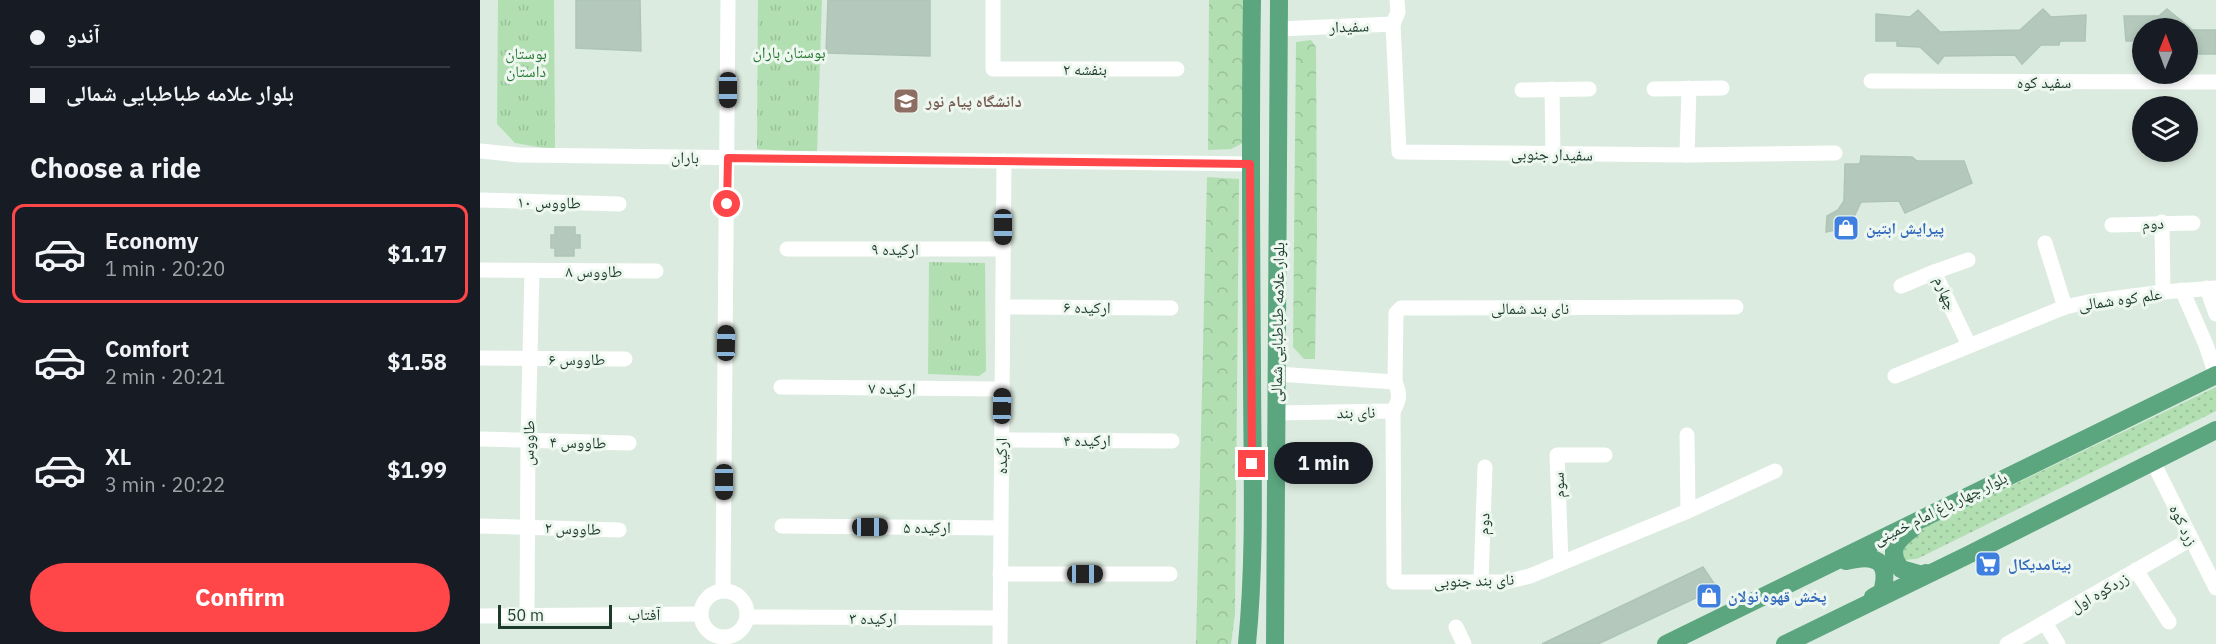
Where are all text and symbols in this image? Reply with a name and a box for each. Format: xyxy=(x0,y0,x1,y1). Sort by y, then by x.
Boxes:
street label: سفیدار xyxy=(1328,15,1369,37)
north arrow xyxy=(2132,18,2198,84)
map controls xyxy=(2132,18,2198,162)
text: آندو xyxy=(66,20,100,49)
park label: بوستان باران xyxy=(752,42,826,63)
park label: بوستان داستان xyxy=(505,43,547,82)
street label: بنفشه ۲ xyxy=(1063,59,1107,79)
car xyxy=(719,72,737,108)
street label: سفید کوه xyxy=(2017,72,2071,92)
text: بلوار علامه طباطبایی شمالی xyxy=(66,78,294,107)
school or university icon: دانشگاه پیام نور xyxy=(891,86,921,116)
place label: دانشگاه پیام نور xyxy=(925,91,1022,113)
button: layers xyxy=(2132,96,2198,162)
street label: سفیدار جنوبی xyxy=(1511,143,1593,166)
street label: باران xyxy=(671,147,699,168)
text: Choose a ride xyxy=(30,150,201,185)
route start xyxy=(713,190,740,217)
street label: طاووس ۱۰ xyxy=(517,191,581,214)
car xyxy=(994,209,1012,245)
shop icon: پیرایش ابتین xyxy=(1831,213,1861,243)
street label: دوم xyxy=(2142,213,2164,234)
place label: پیرایش ابتین xyxy=(1866,218,1944,238)
text: Economy xyxy=(105,226,199,255)
icon: car xyxy=(33,227,87,281)
text: $1.17 xyxy=(387,239,447,268)
street label: ارکیده ۹ xyxy=(871,239,919,259)
street label: بلوار علامه طباطبایی شمالی xyxy=(1266,242,1289,402)
text: 1 min · 20:20 xyxy=(105,255,225,282)
street label: طاووس ۸ xyxy=(566,261,622,282)
street label: چهارم xyxy=(1929,273,1962,313)
street label: علم کوه شمالی xyxy=(2077,283,2163,316)
street label: ارکیده ۶ xyxy=(1063,297,1111,317)
street label: نای بند شمالی xyxy=(1491,298,1569,319)
car xyxy=(717,325,735,361)
text: Comfort xyxy=(105,334,189,363)
icon: car xyxy=(33,335,87,389)
text: $1.58 xyxy=(387,347,447,376)
street label: طاووس ۶ xyxy=(549,349,605,370)
text: 2 min · 20:21 xyxy=(105,363,225,390)
street label: ارکیده ۷ xyxy=(868,378,916,398)
car xyxy=(993,388,1011,424)
street label: نای بند xyxy=(1336,402,1376,423)
street label: طاووس xyxy=(518,420,539,466)
street label: ارکیده ۴ xyxy=(1063,430,1111,450)
street label: طاووس ۴ xyxy=(549,432,607,453)
street label: ارکیده xyxy=(991,438,1011,474)
text: XL xyxy=(105,442,131,471)
icon: car xyxy=(33,443,87,497)
callout: 1 min xyxy=(1273,443,1372,485)
text: 1 min xyxy=(1297,449,1350,476)
route end xyxy=(1238,450,1265,477)
text: $1.99 xyxy=(387,455,447,484)
car xyxy=(715,464,733,500)
street label: بلوار چهار باغ امام خمینی xyxy=(1870,467,2011,550)
text: 3 min · 20:22 xyxy=(105,471,225,498)
street label: سوم xyxy=(1548,472,1569,498)
street label: زرد کوه xyxy=(2165,501,2203,549)
street label: دوم xyxy=(1473,513,1494,535)
street label: طاووس ۲ xyxy=(544,517,602,540)
street label: ارکیده ۵ xyxy=(903,517,951,537)
car xyxy=(852,518,888,536)
supermarket icon: بیتامدیکال xyxy=(1973,549,2003,579)
place label: بیتامدیکال xyxy=(2008,554,2071,574)
button: Confirm xyxy=(30,563,450,632)
car xyxy=(1067,565,1103,583)
street label: زردکوه اول xyxy=(2066,567,2132,618)
street label: نای بند جنوبی xyxy=(1434,569,1515,592)
shop icon: پخش قهوه نولان xyxy=(1694,581,1724,611)
place label: پخش قهوه نولان xyxy=(1728,586,1827,606)
scale bar xyxy=(498,602,612,630)
street label: آفتاب xyxy=(628,604,661,624)
text: 50 m xyxy=(507,605,544,625)
street label: ارکیده ۳ xyxy=(849,608,897,628)

